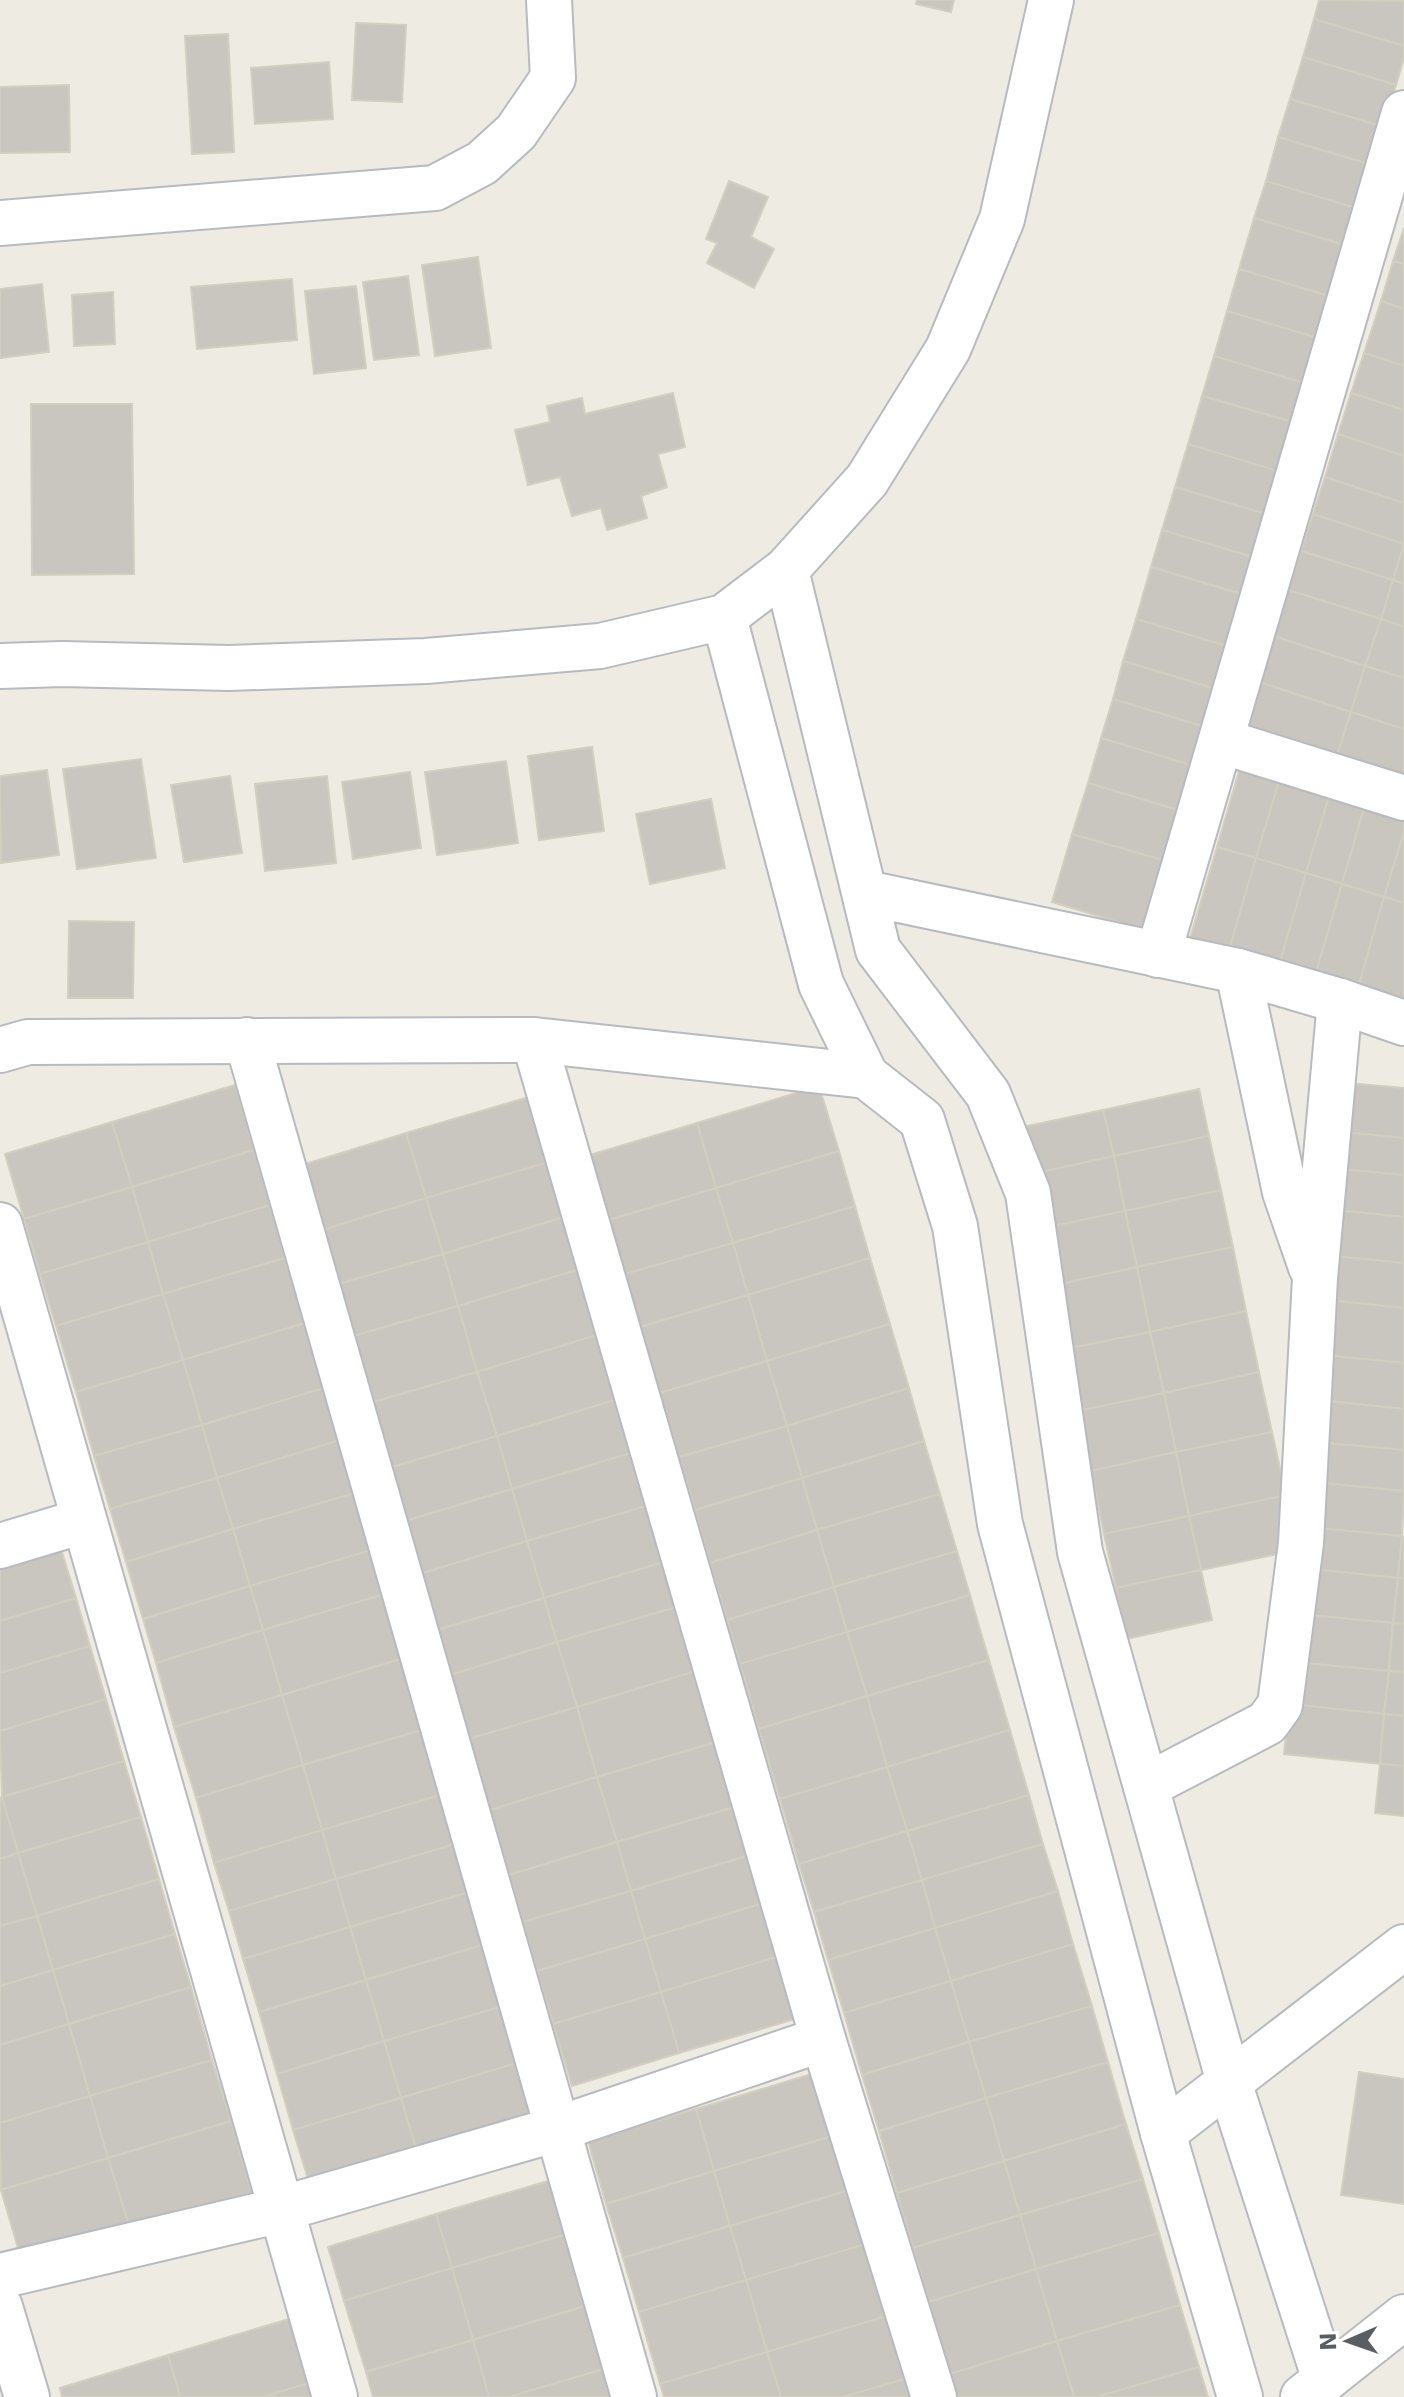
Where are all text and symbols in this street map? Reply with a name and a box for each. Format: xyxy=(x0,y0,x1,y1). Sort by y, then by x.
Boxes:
north arrow xyxy=(1308,2301,1388,2381)
text: N xyxy=(1316,2332,1341,2351)

